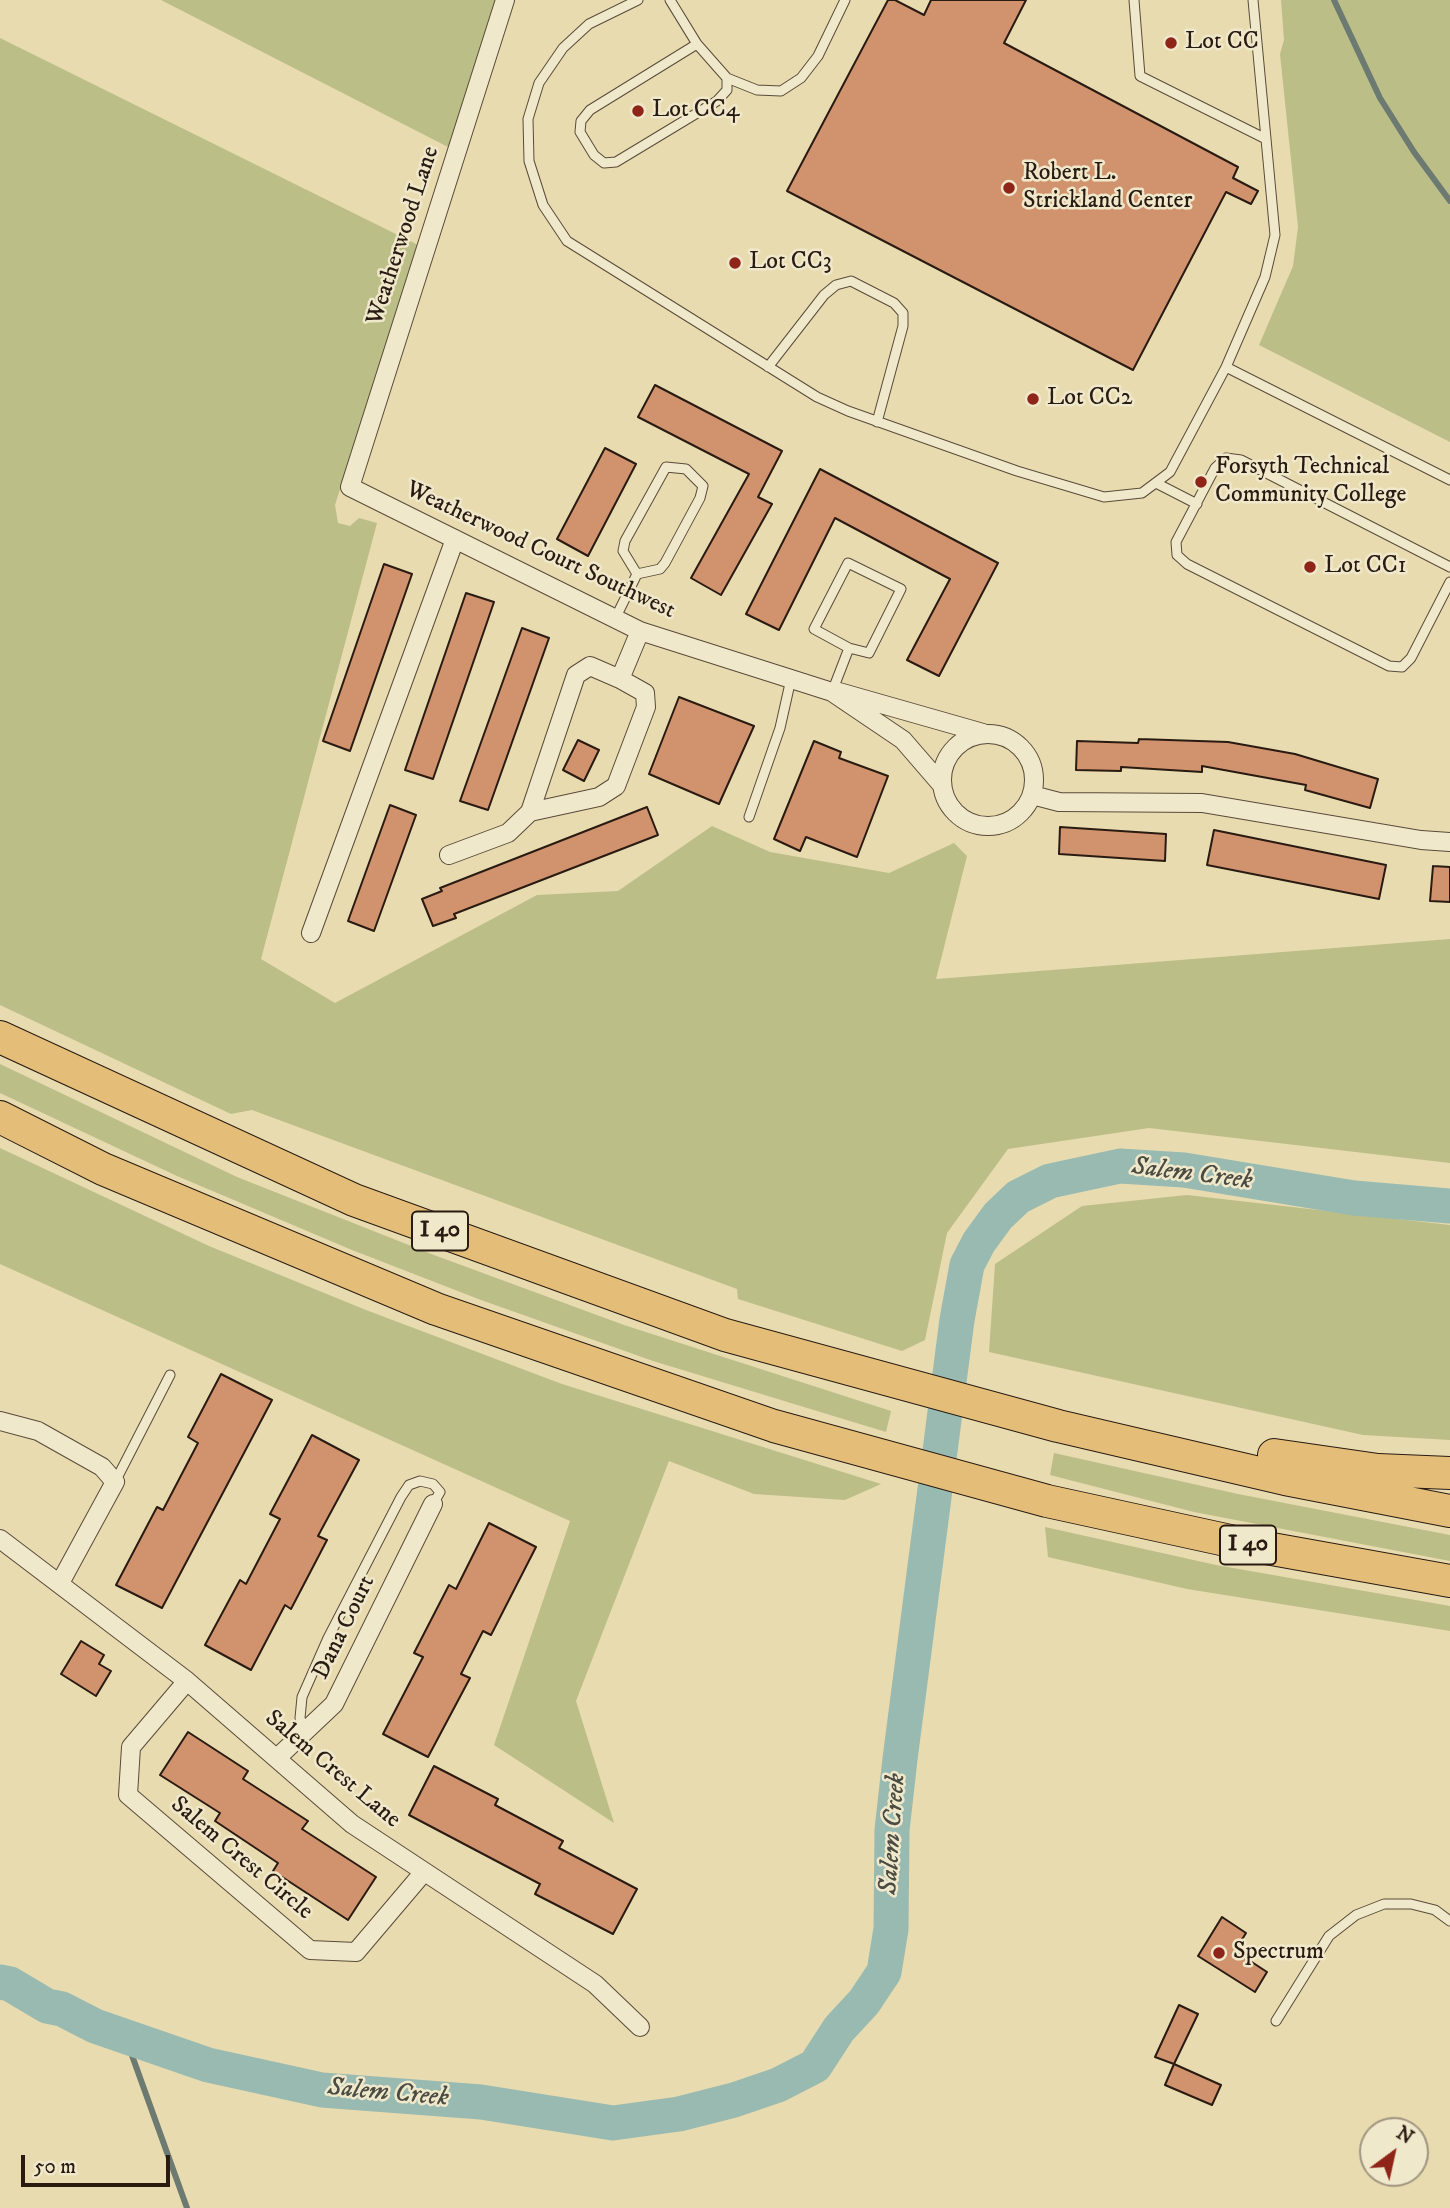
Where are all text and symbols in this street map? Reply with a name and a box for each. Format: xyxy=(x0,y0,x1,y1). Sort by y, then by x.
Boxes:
place label: Lot CC xyxy=(1185,29,1259,57)
marker: Lot CC xyxy=(1163,35,1179,51)
place label: Lot CC4 xyxy=(652,97,740,125)
marker: Lot CC4 xyxy=(630,103,646,119)
street label: Weatherwood Lane xyxy=(362,143,446,329)
place label: Robert L. Strickland Center xyxy=(1023,160,1192,216)
marker: Robert L. Strickland Center xyxy=(1001,180,1017,196)
place label: Lot CC3 xyxy=(749,249,832,277)
marker: Lot CC3 xyxy=(727,255,743,271)
place label: Lot CC2 xyxy=(1047,385,1133,413)
marker: Lot CC2 xyxy=(1025,391,1041,407)
place label: Forsyth Technical Community College xyxy=(1215,454,1406,510)
marker: Forsyth Technical Community College xyxy=(1193,474,1209,490)
street label: Weatherwood Court Southwest xyxy=(401,476,679,626)
place label: Lot CC1 xyxy=(1324,553,1407,581)
marker: Lot CC1 xyxy=(1302,559,1318,575)
water label: Salem Creek xyxy=(1130,1152,1254,1198)
road number: I 40 xyxy=(412,1212,468,1250)
road number: I 40 xyxy=(1220,1526,1276,1564)
street label: Dana Court xyxy=(308,1571,382,1685)
street label: Salem Crest Lane xyxy=(258,1705,406,1835)
water label: Salem Creek xyxy=(874,1772,914,1896)
street label: Salem Crest Circle xyxy=(164,1791,318,1927)
place label: Spectrum xyxy=(1233,1939,1324,1967)
marker: Spectrum xyxy=(1211,1945,1227,1961)
water label: Salem Creek xyxy=(326,2073,450,2115)
north arrow xyxy=(1359,2117,1429,2187)
text: N xyxy=(1392,2122,1417,2150)
scale bar xyxy=(24,2142,173,2186)
text: 50 m xyxy=(34,2154,76,2180)

